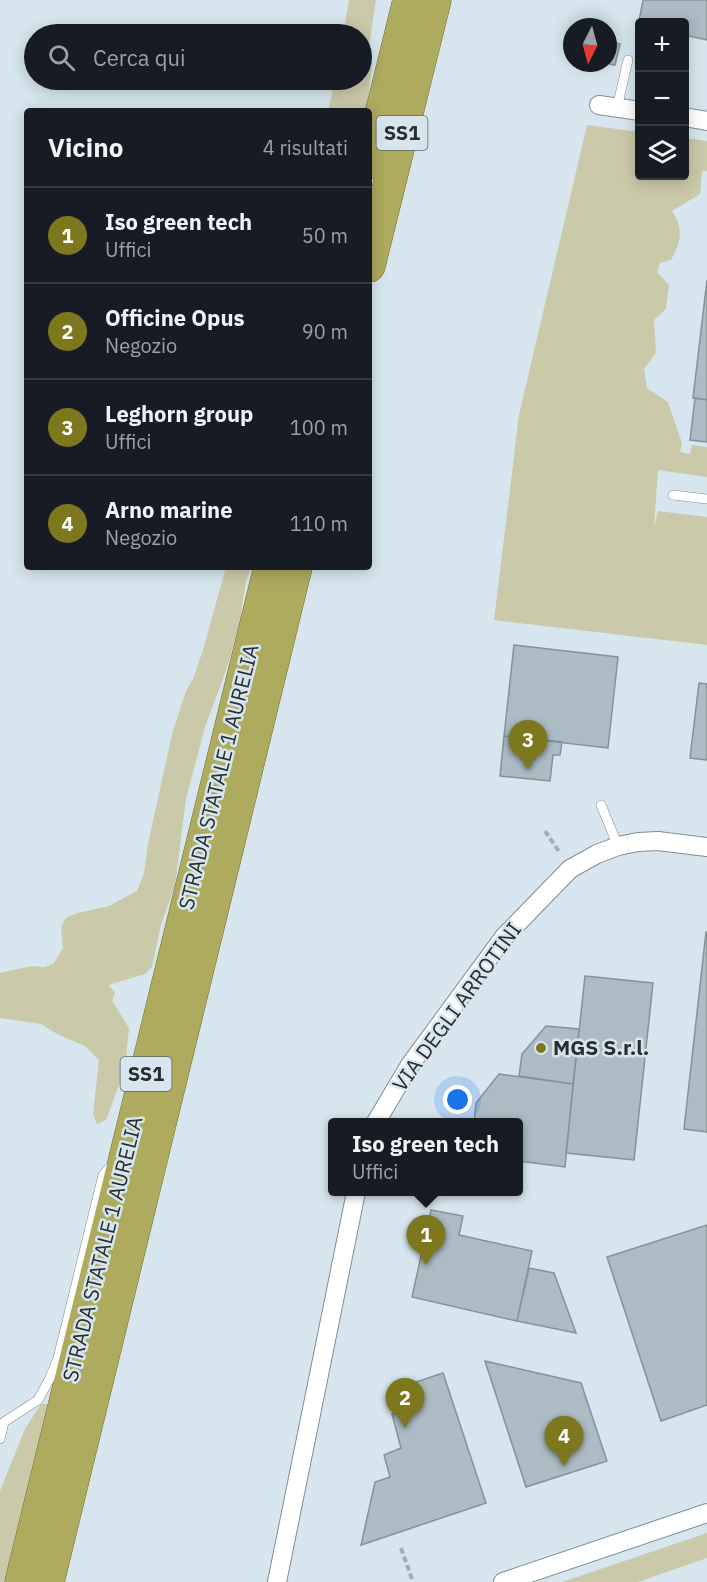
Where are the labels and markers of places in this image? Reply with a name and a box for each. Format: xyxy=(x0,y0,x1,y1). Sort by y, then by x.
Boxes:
pin: 3 xyxy=(508,720,548,770)
place label: MGS S.r.l. xyxy=(553,1033,649,1061)
marker: MGS S.r.l. xyxy=(534,1041,548,1055)
pin: 1 xyxy=(406,1216,446,1265)
pin: 2 xyxy=(386,1378,424,1428)
pin: 4 xyxy=(544,1416,584,1466)

